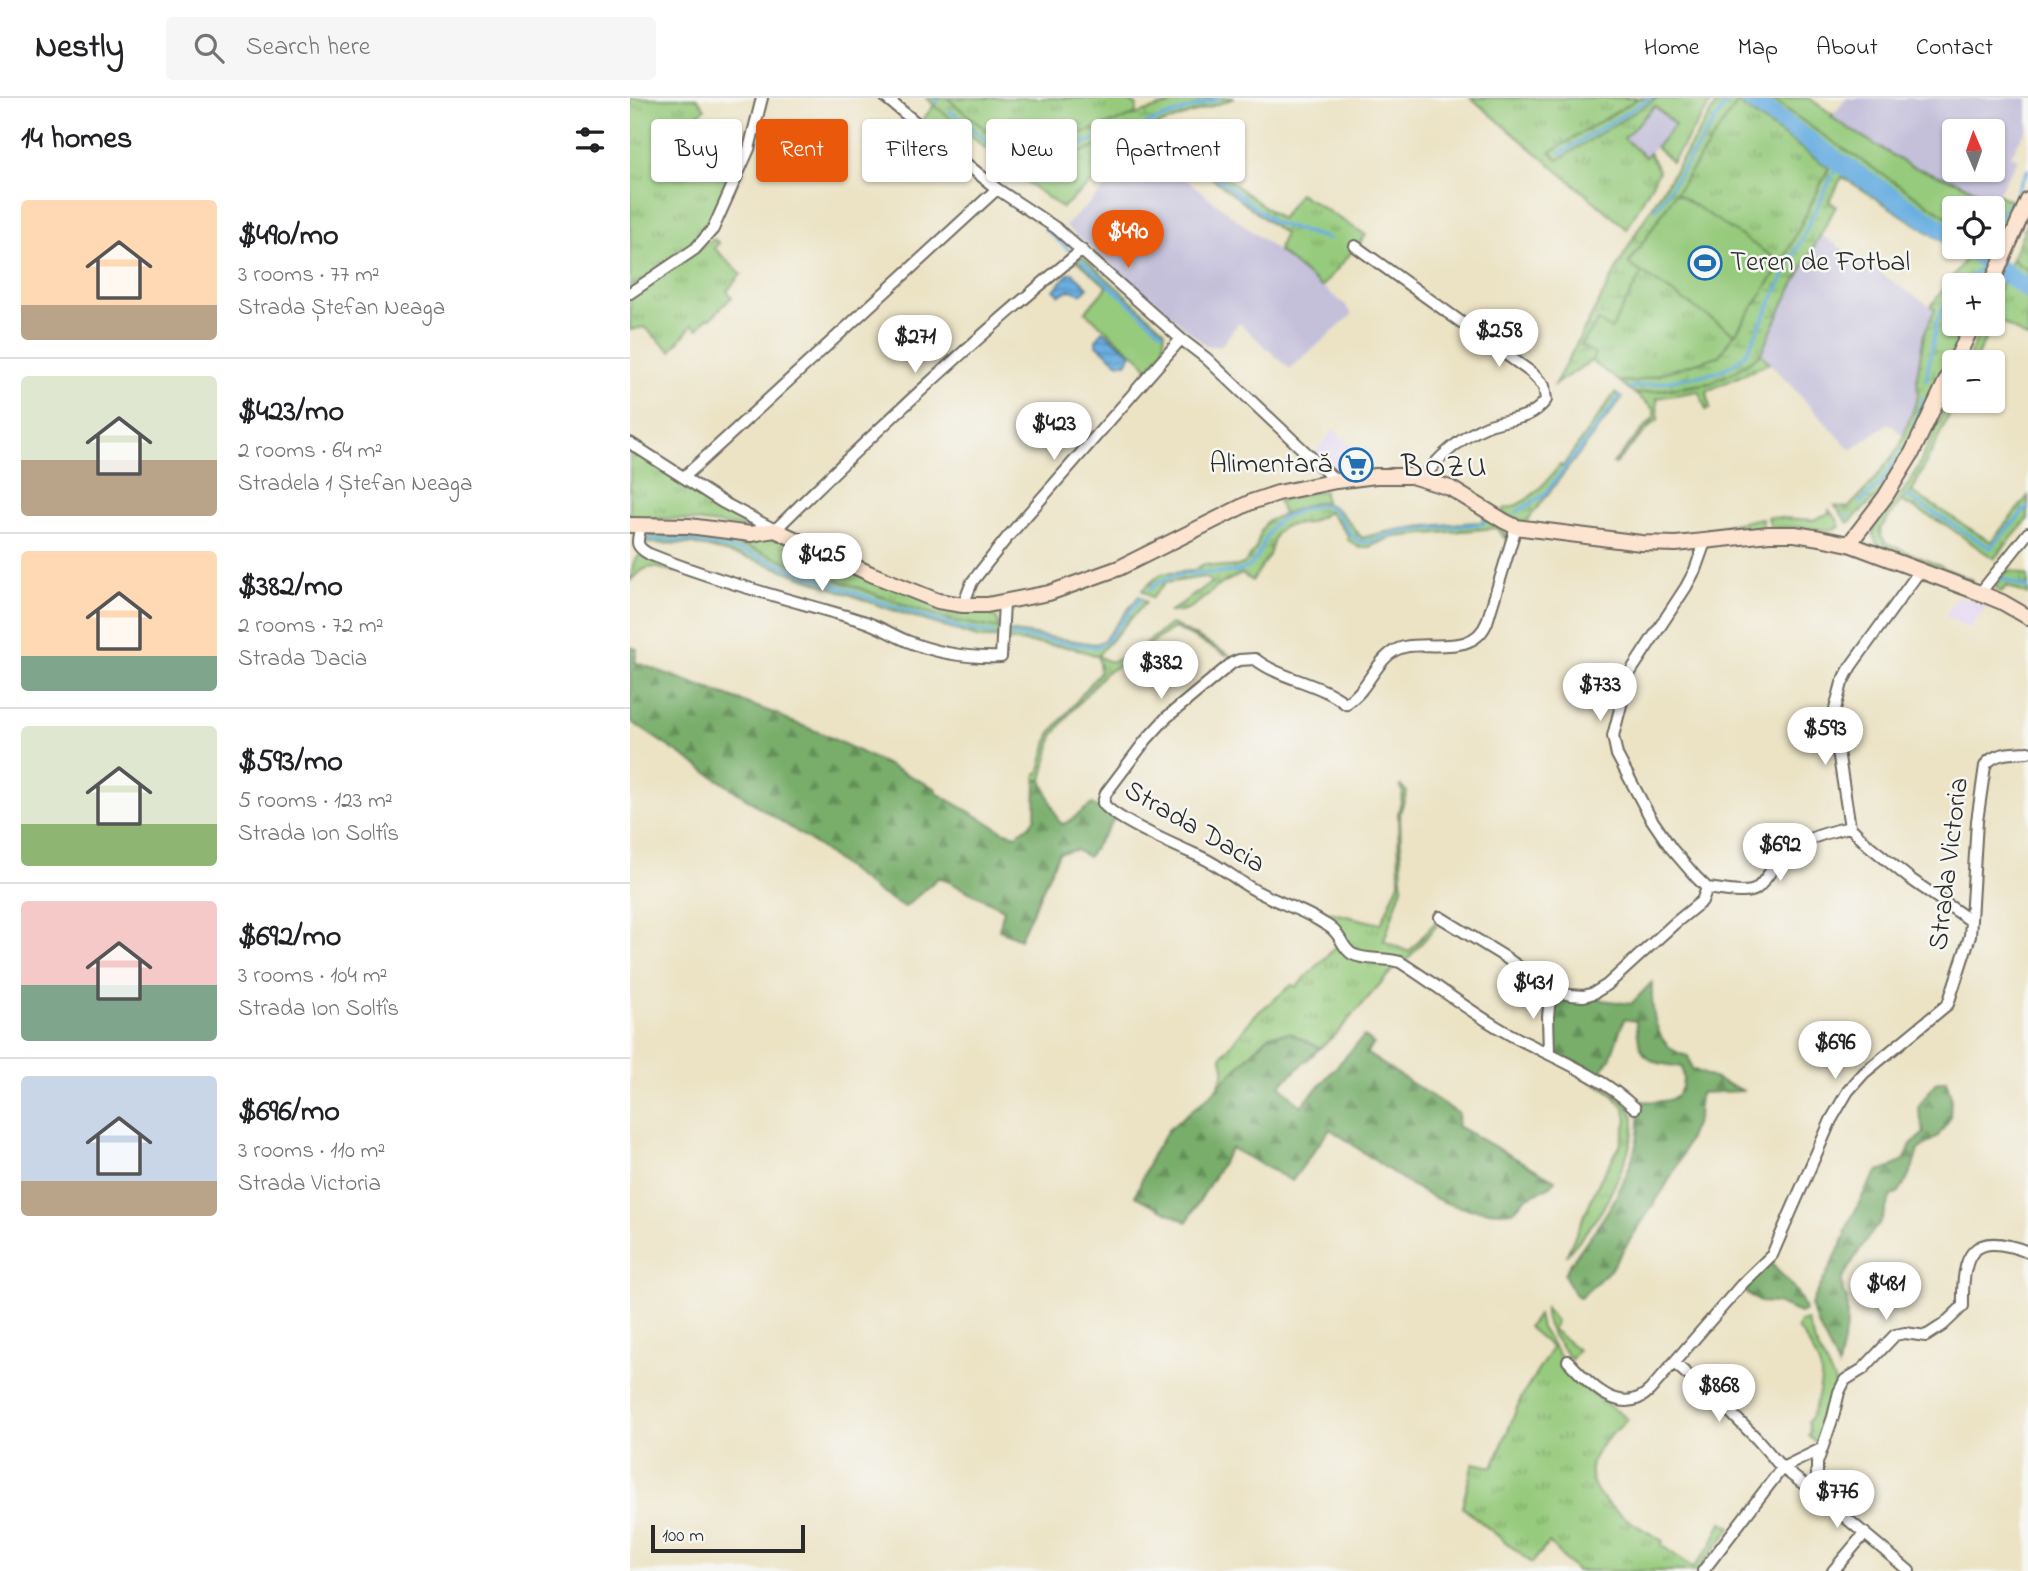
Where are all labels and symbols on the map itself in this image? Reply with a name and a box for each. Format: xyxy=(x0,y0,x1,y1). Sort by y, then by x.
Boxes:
north arrow xyxy=(1942,119,2006,182)
pin: $490 xyxy=(1087,211,1169,270)
place label: Teren de Fotbal xyxy=(1730,243,1910,284)
sports icon: Teren de Fotbal xyxy=(1686,244,1724,282)
pin: $258 xyxy=(1458,310,1540,369)
pin: $271 xyxy=(874,316,956,375)
pin: $423 xyxy=(1013,402,1095,462)
place label: Alimentară xyxy=(1210,445,1332,486)
district label: BOZU xyxy=(1400,445,1489,492)
supermarket icon: Alimentară xyxy=(1337,446,1375,484)
pin: $425 xyxy=(781,533,863,593)
pin: $382 xyxy=(1120,642,1202,701)
pin: $733 xyxy=(1559,664,1641,723)
pin: $593 xyxy=(1784,708,1866,767)
street label: Strada Dacia xyxy=(1116,771,1272,885)
street label: Strada Victoria xyxy=(1919,775,1981,953)
pin: $692 xyxy=(1739,824,1821,883)
pin: $431 xyxy=(1492,962,1574,1021)
pin: $696 xyxy=(1794,1021,1876,1081)
pin: $481 xyxy=(1845,1262,1927,1322)
pin: $868 xyxy=(1678,1364,1760,1424)
pin: $776 xyxy=(1796,1470,1878,1530)
scale bar xyxy=(651,1522,805,1554)

